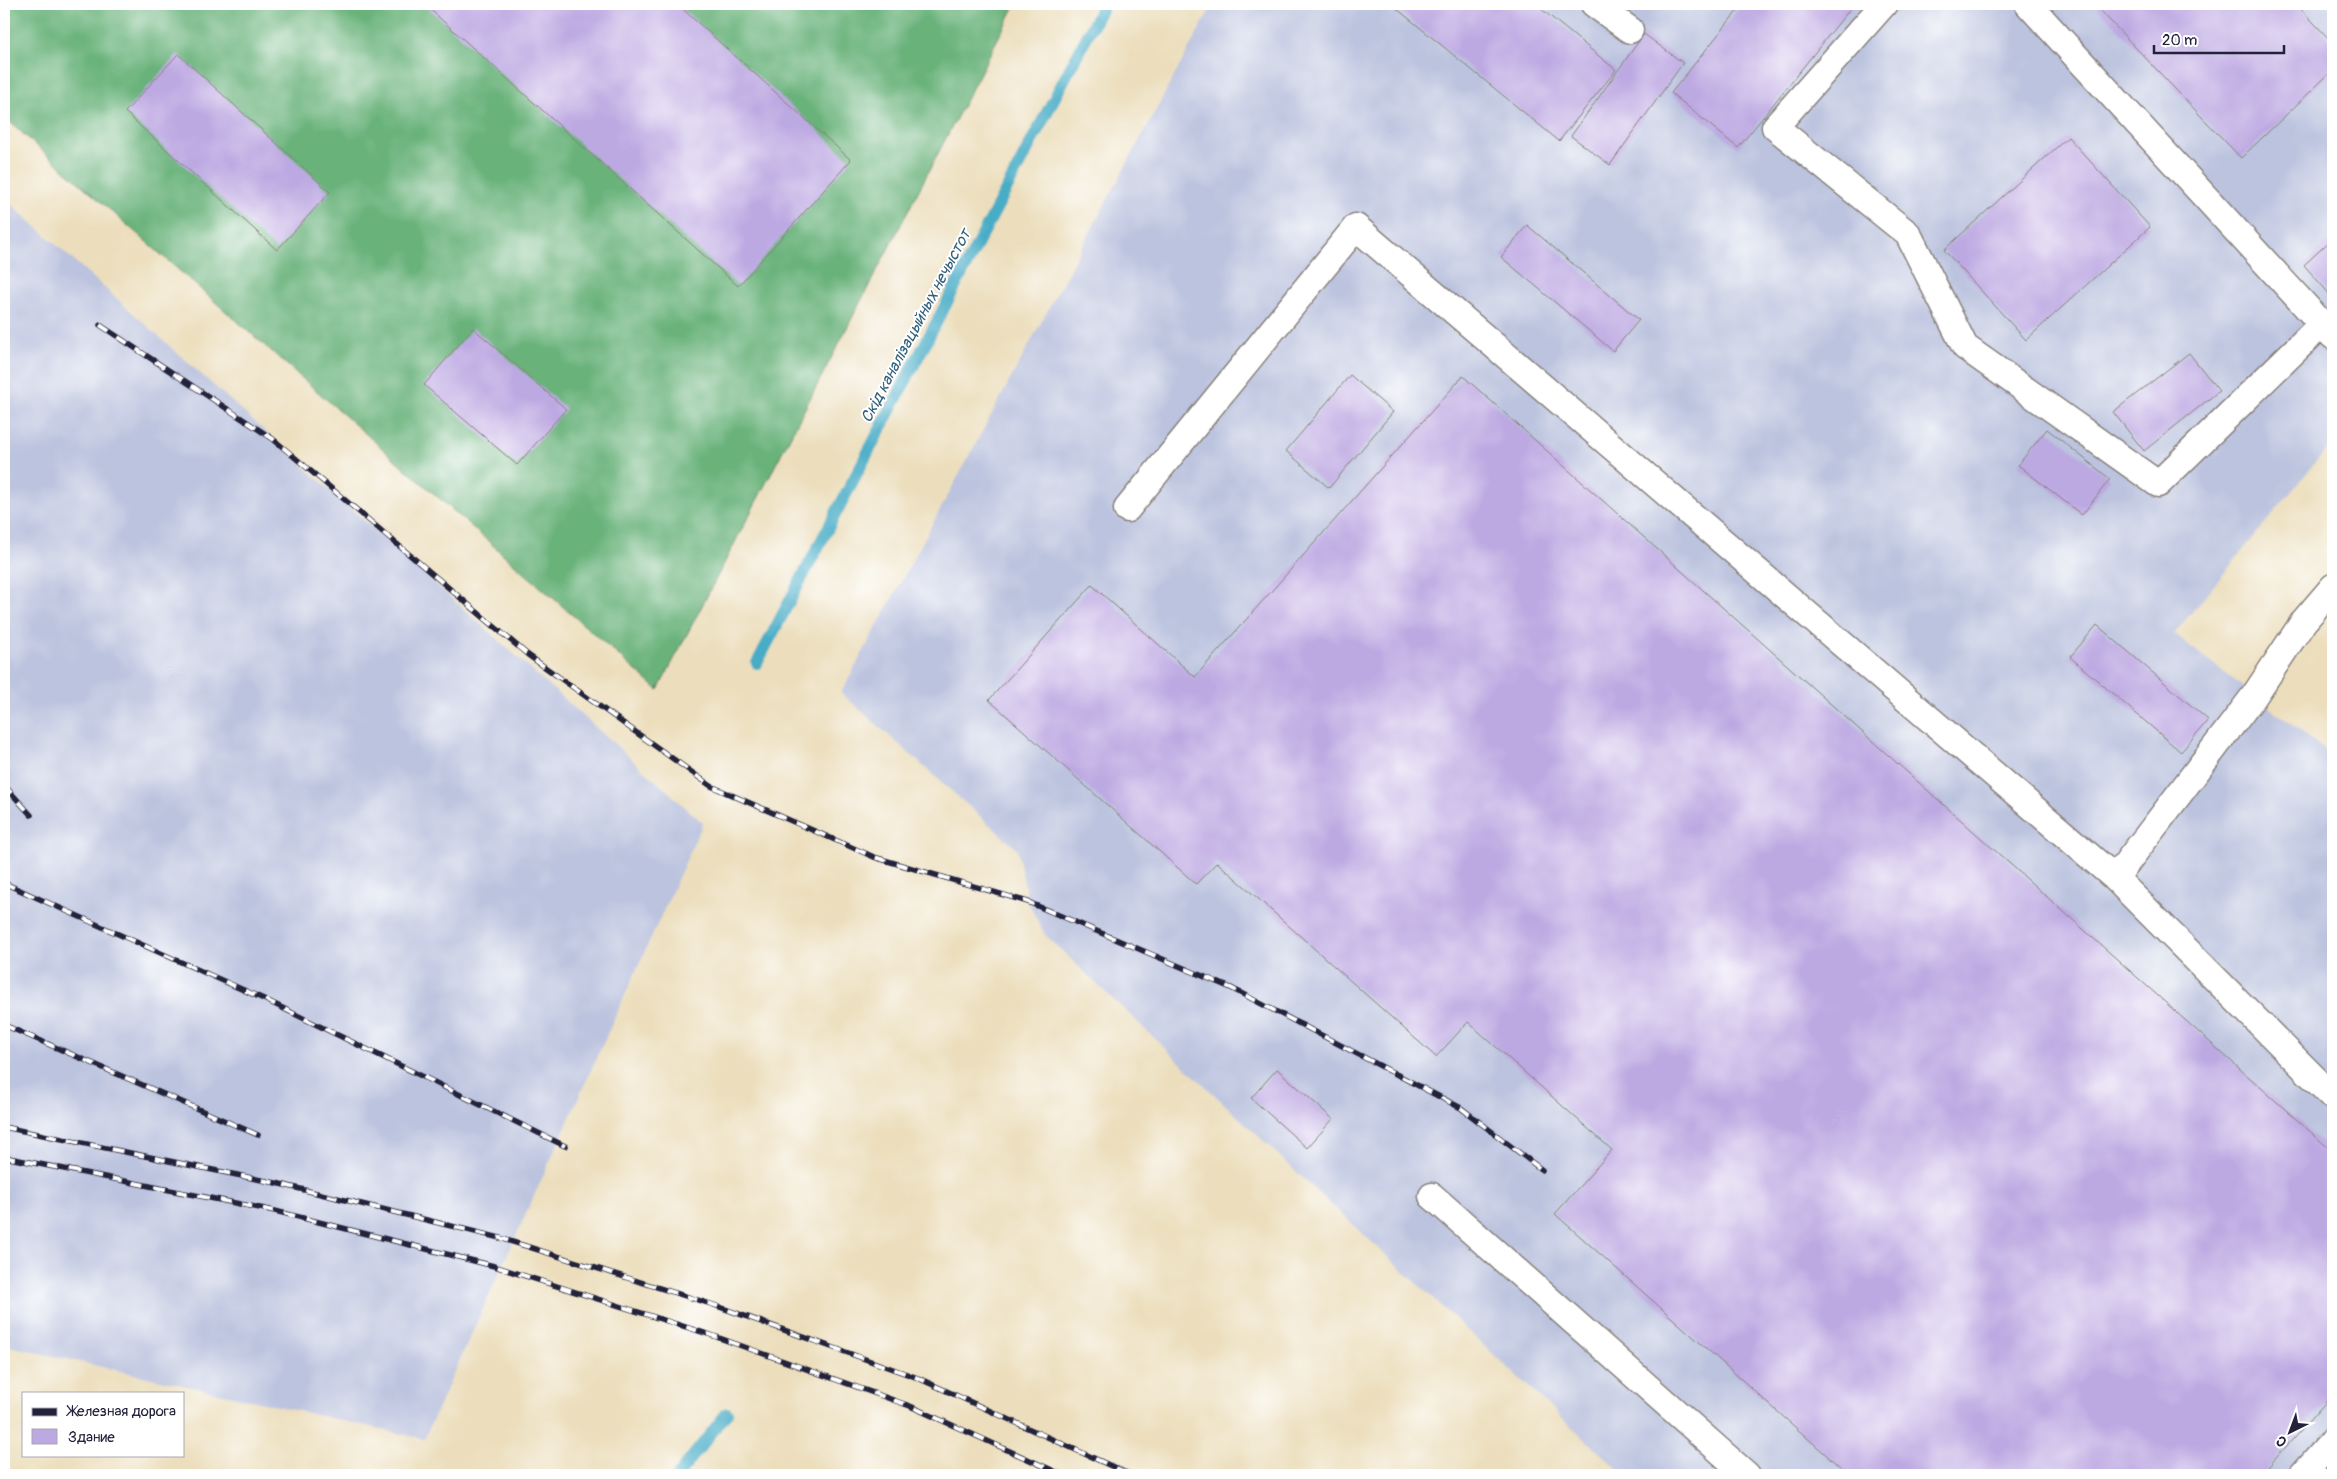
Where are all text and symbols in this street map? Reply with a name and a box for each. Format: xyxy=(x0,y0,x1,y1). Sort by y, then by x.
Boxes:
scale bar xyxy=(2154,22,2284,54)
text: 20 m xyxy=(2162,31,2197,50)
water label: Скід каналізацыйных нечыстот xyxy=(856,224,976,426)
legend xyxy=(22,1392,185,1456)
text: Железная дорога xyxy=(66,1402,176,1421)
north arrow xyxy=(2264,1406,2314,1456)
text: Здание xyxy=(68,1428,115,1447)
text: С xyxy=(2272,1432,2291,1450)

